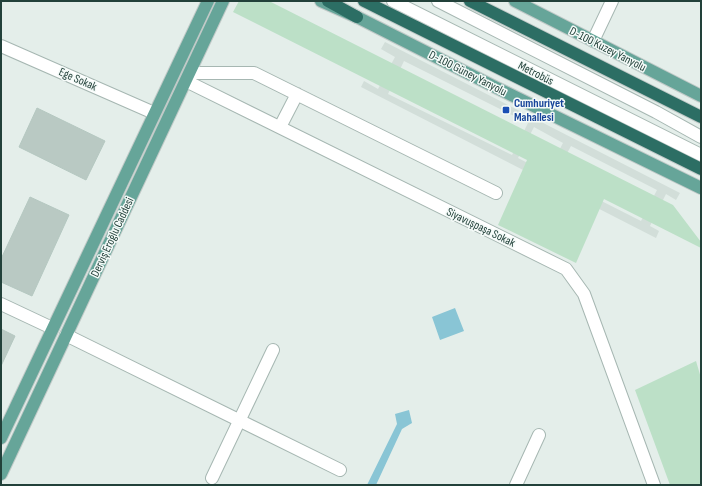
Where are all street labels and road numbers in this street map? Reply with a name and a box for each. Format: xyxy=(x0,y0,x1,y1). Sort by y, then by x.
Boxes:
street label: D-100 Kuzey Yanyolu xyxy=(567,24,649,75)
street label: D-100 Güney Yanyolu xyxy=(426,47,509,100)
street label: Metrobüs xyxy=(515,58,556,89)
street label: Ege Sokak xyxy=(56,64,100,95)
street label: Derviş Eroğlu Caddesi xyxy=(87,195,137,279)
street label: Siyavuşpaşa Sokak xyxy=(444,204,518,251)

